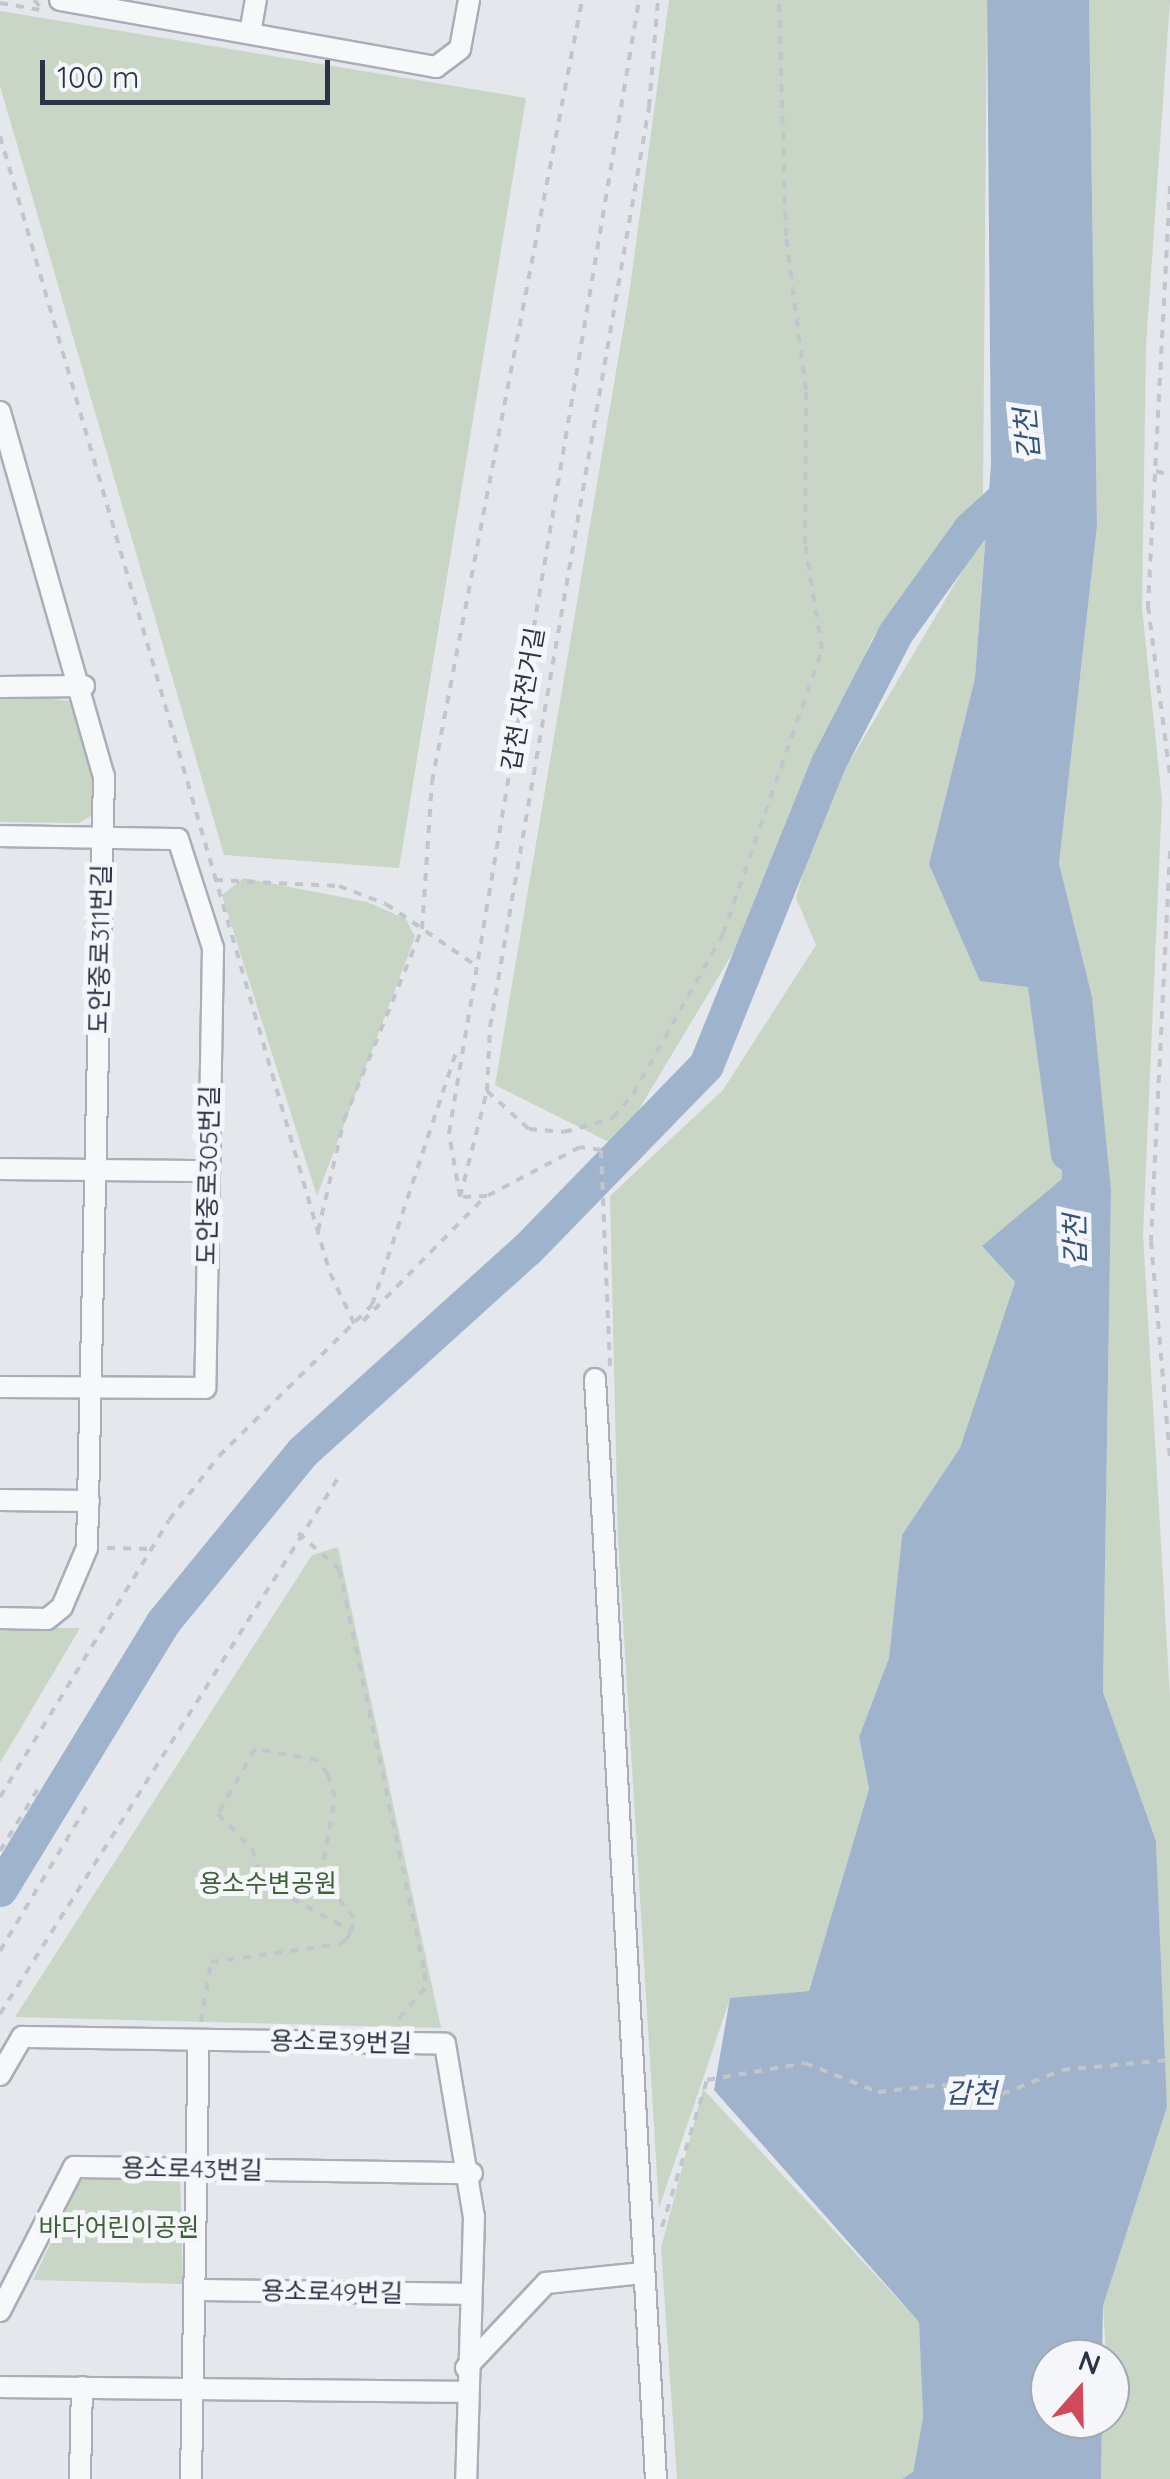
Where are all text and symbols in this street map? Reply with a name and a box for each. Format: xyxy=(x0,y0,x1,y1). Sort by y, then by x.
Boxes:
scale bar xyxy=(45,40,335,102)
text: 100 m xyxy=(57,58,139,96)
water label: 갑천 xyxy=(1008,407,1046,461)
street label: 갑천 자전거길 xyxy=(496,625,550,773)
street label: 도안중로311번길 xyxy=(84,864,116,1034)
street label: 도안중로305번길 xyxy=(191,1085,225,1265)
water label: 갑천 xyxy=(1058,1214,1092,1266)
park label: 용소수변공원 xyxy=(199,1868,337,1898)
street label: 용소로39번길 xyxy=(270,2026,412,2058)
water label: 갑천 xyxy=(945,2076,997,2110)
street label: 용소로43번길 xyxy=(121,2153,263,2185)
park label: 바다어린이공원 xyxy=(39,2212,199,2242)
street label: 용소로49번길 xyxy=(261,2276,403,2308)
north arrow xyxy=(1030,2339,1130,2439)
text: N xyxy=(1074,2342,1105,2382)

